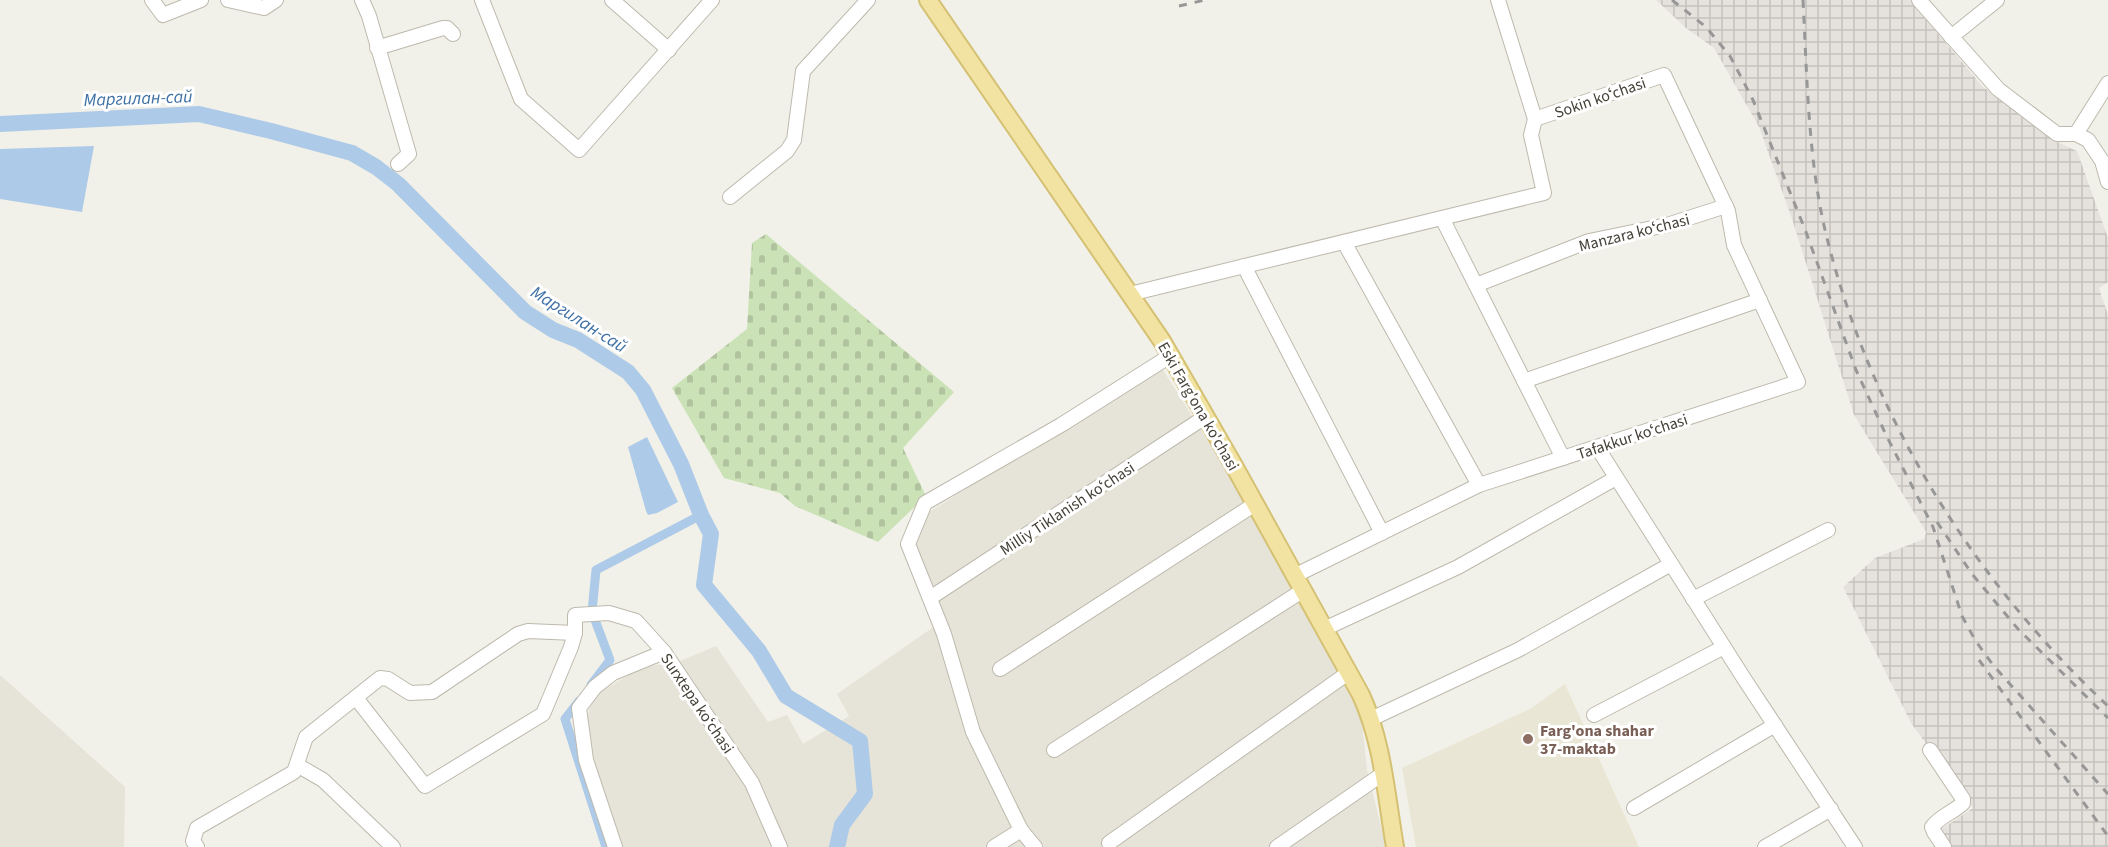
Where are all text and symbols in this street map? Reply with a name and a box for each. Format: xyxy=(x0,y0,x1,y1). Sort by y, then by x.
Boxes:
street label: Sokin koʻchasi xyxy=(1552,72,1649,124)
water label: Маргилан-сай xyxy=(83,84,193,113)
street label: Manzara koʻchasi xyxy=(1576,209,1692,257)
water label: Маргилан-сай xyxy=(526,280,632,359)
street label: Eski Farg'ona ko'chasi xyxy=(1152,338,1244,475)
street label: Tafakkur koʻchasi xyxy=(1574,409,1691,465)
street label: Milliy Tiklanish koʻchasi xyxy=(996,457,1139,561)
street label: Surxtepa koʻchasi xyxy=(655,649,739,758)
place label: Farg'ona shahar 37-maktab xyxy=(1540,720,1654,760)
marker: Farg'ona shahar 37-maktab xyxy=(1521,732,1535,746)

